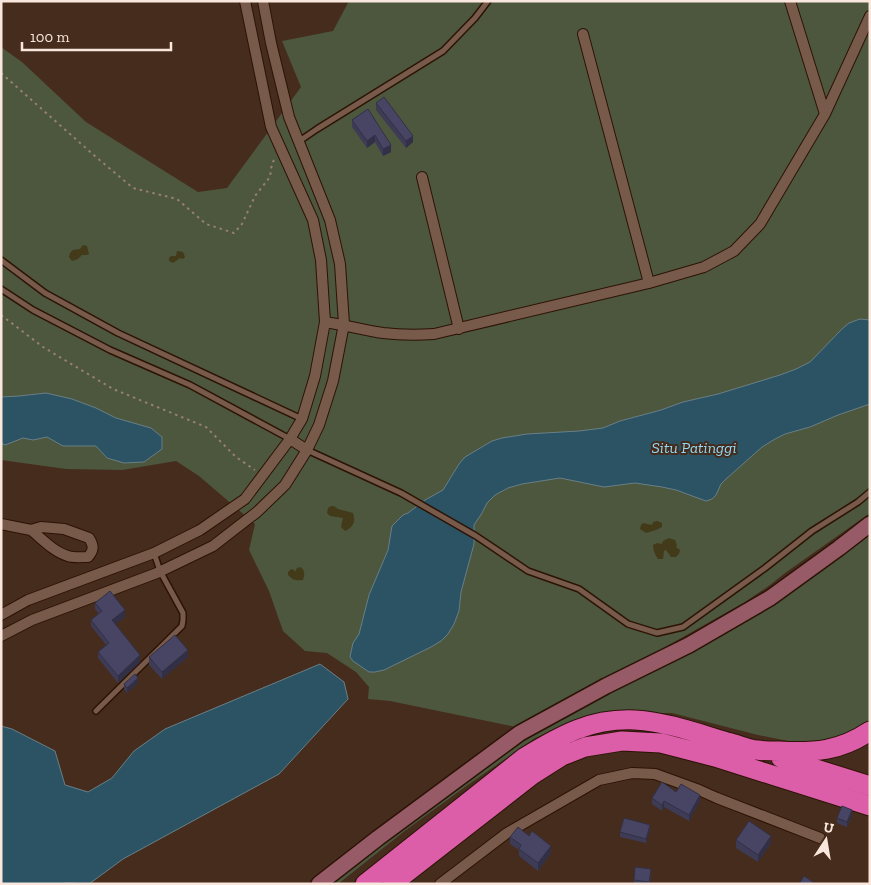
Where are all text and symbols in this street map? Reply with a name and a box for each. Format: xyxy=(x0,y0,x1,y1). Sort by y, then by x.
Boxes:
scale bar xyxy=(22,20,171,52)
text: 100 m xyxy=(30,28,69,46)
water label: Situ Patinggi xyxy=(651,438,737,457)
north arrow xyxy=(801,815,851,865)
text: U xyxy=(822,818,835,837)

